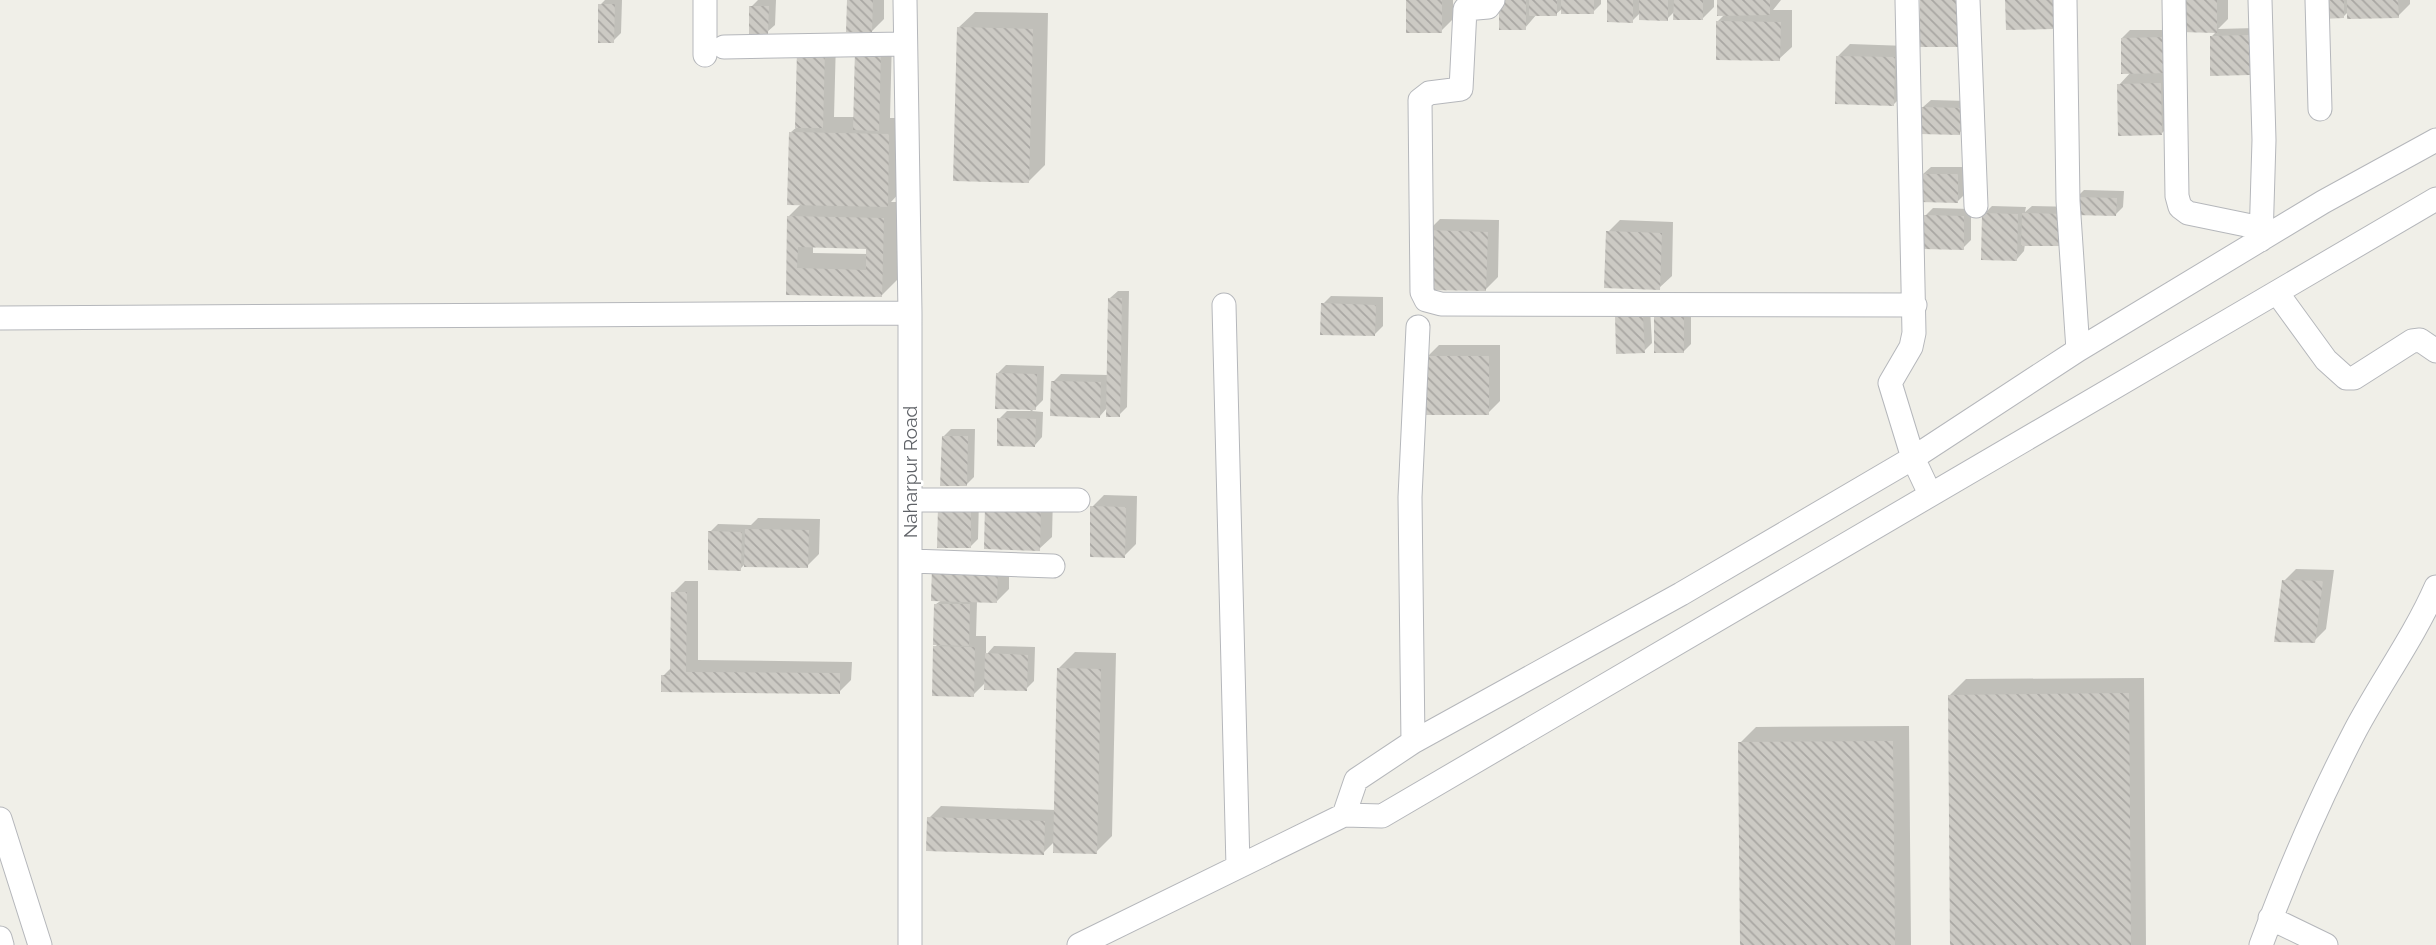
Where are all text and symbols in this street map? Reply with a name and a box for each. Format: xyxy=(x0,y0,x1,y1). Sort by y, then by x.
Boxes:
street label: Naharpur Road xyxy=(899,406,921,538)

